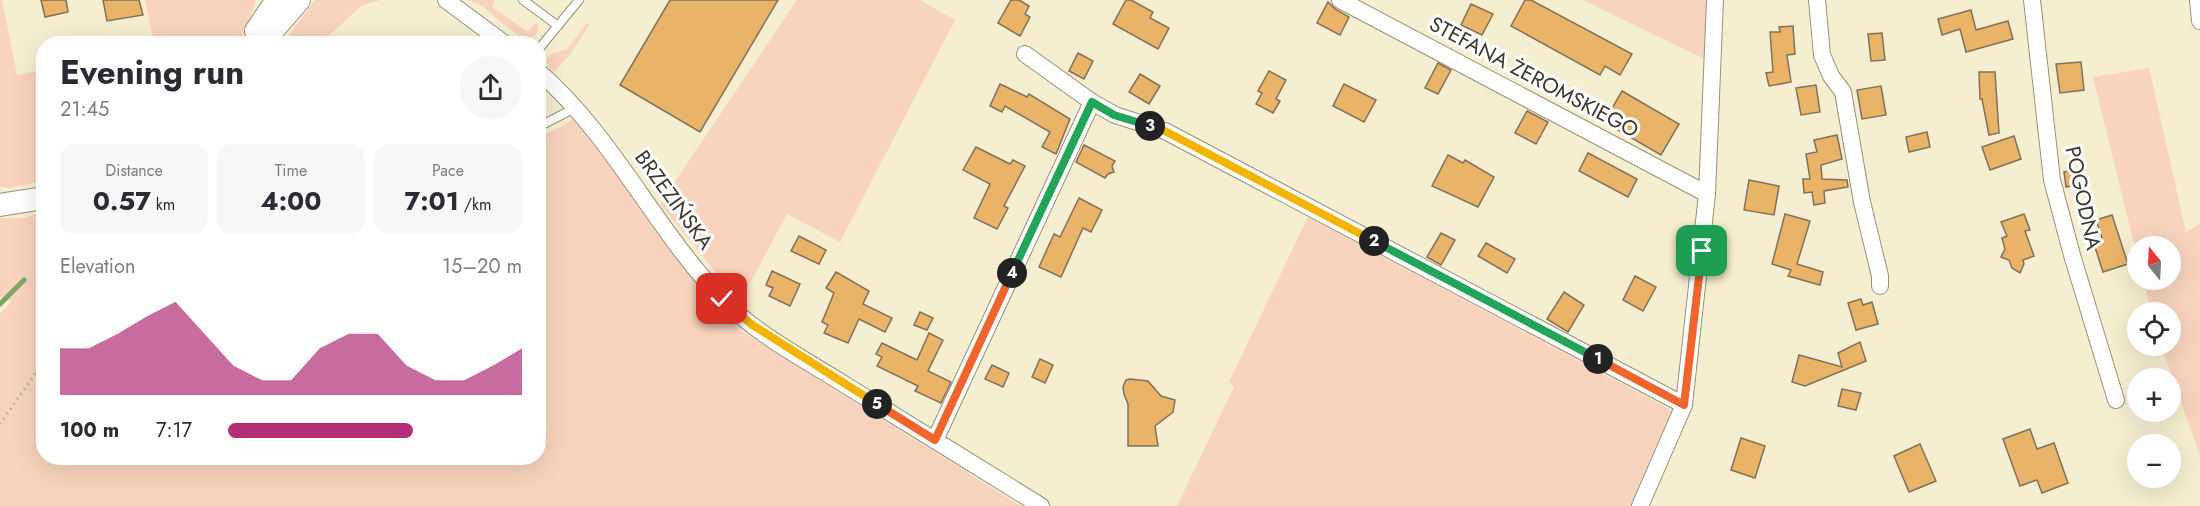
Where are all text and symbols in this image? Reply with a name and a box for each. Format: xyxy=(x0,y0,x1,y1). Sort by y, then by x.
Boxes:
street label: STEFANA ŻEROMSKIEGO xyxy=(1424,9,1644,145)
text: Evening run xyxy=(60,49,244,96)
button: share xyxy=(459,56,522,119)
text: 21:45 xyxy=(60,95,109,124)
pin: 3 xyxy=(1135,111,1165,141)
text: 3 xyxy=(1145,114,1155,137)
street label: POGODNA xyxy=(2057,143,2109,253)
street label: BRZEZIŃSKA xyxy=(628,144,720,256)
text: Distance xyxy=(105,159,163,182)
text: Time xyxy=(275,159,307,182)
text: Pace xyxy=(432,159,464,182)
text: 0.57 xyxy=(93,182,151,220)
text: 4:00 xyxy=(261,182,321,220)
text: 7:01 xyxy=(404,182,459,220)
text: km xyxy=(151,193,175,216)
text: /km xyxy=(459,193,492,216)
pin xyxy=(1676,225,1727,276)
pin: 2 xyxy=(1359,226,1389,256)
text: 2 xyxy=(1369,229,1379,252)
icon: arrive xyxy=(1685,234,1718,267)
north arrow xyxy=(2127,236,2181,290)
map controls xyxy=(2127,236,2181,488)
text: Elevation xyxy=(60,252,135,281)
text: 15–20 m xyxy=(442,252,522,281)
pin: 4 xyxy=(997,258,1027,288)
text: 4 xyxy=(1006,261,1018,284)
pin xyxy=(696,273,747,324)
icon: check xyxy=(705,282,738,315)
button: locate xyxy=(2127,302,2181,356)
pin: 1 xyxy=(1583,344,1613,374)
text: 1 xyxy=(1594,347,1602,370)
button: + xyxy=(2127,368,2181,422)
pin: 5 xyxy=(862,389,892,419)
text: 5 xyxy=(872,392,882,415)
text: 100 m xyxy=(60,416,119,445)
text: 7:17 xyxy=(156,416,192,445)
button: − xyxy=(2127,434,2181,488)

